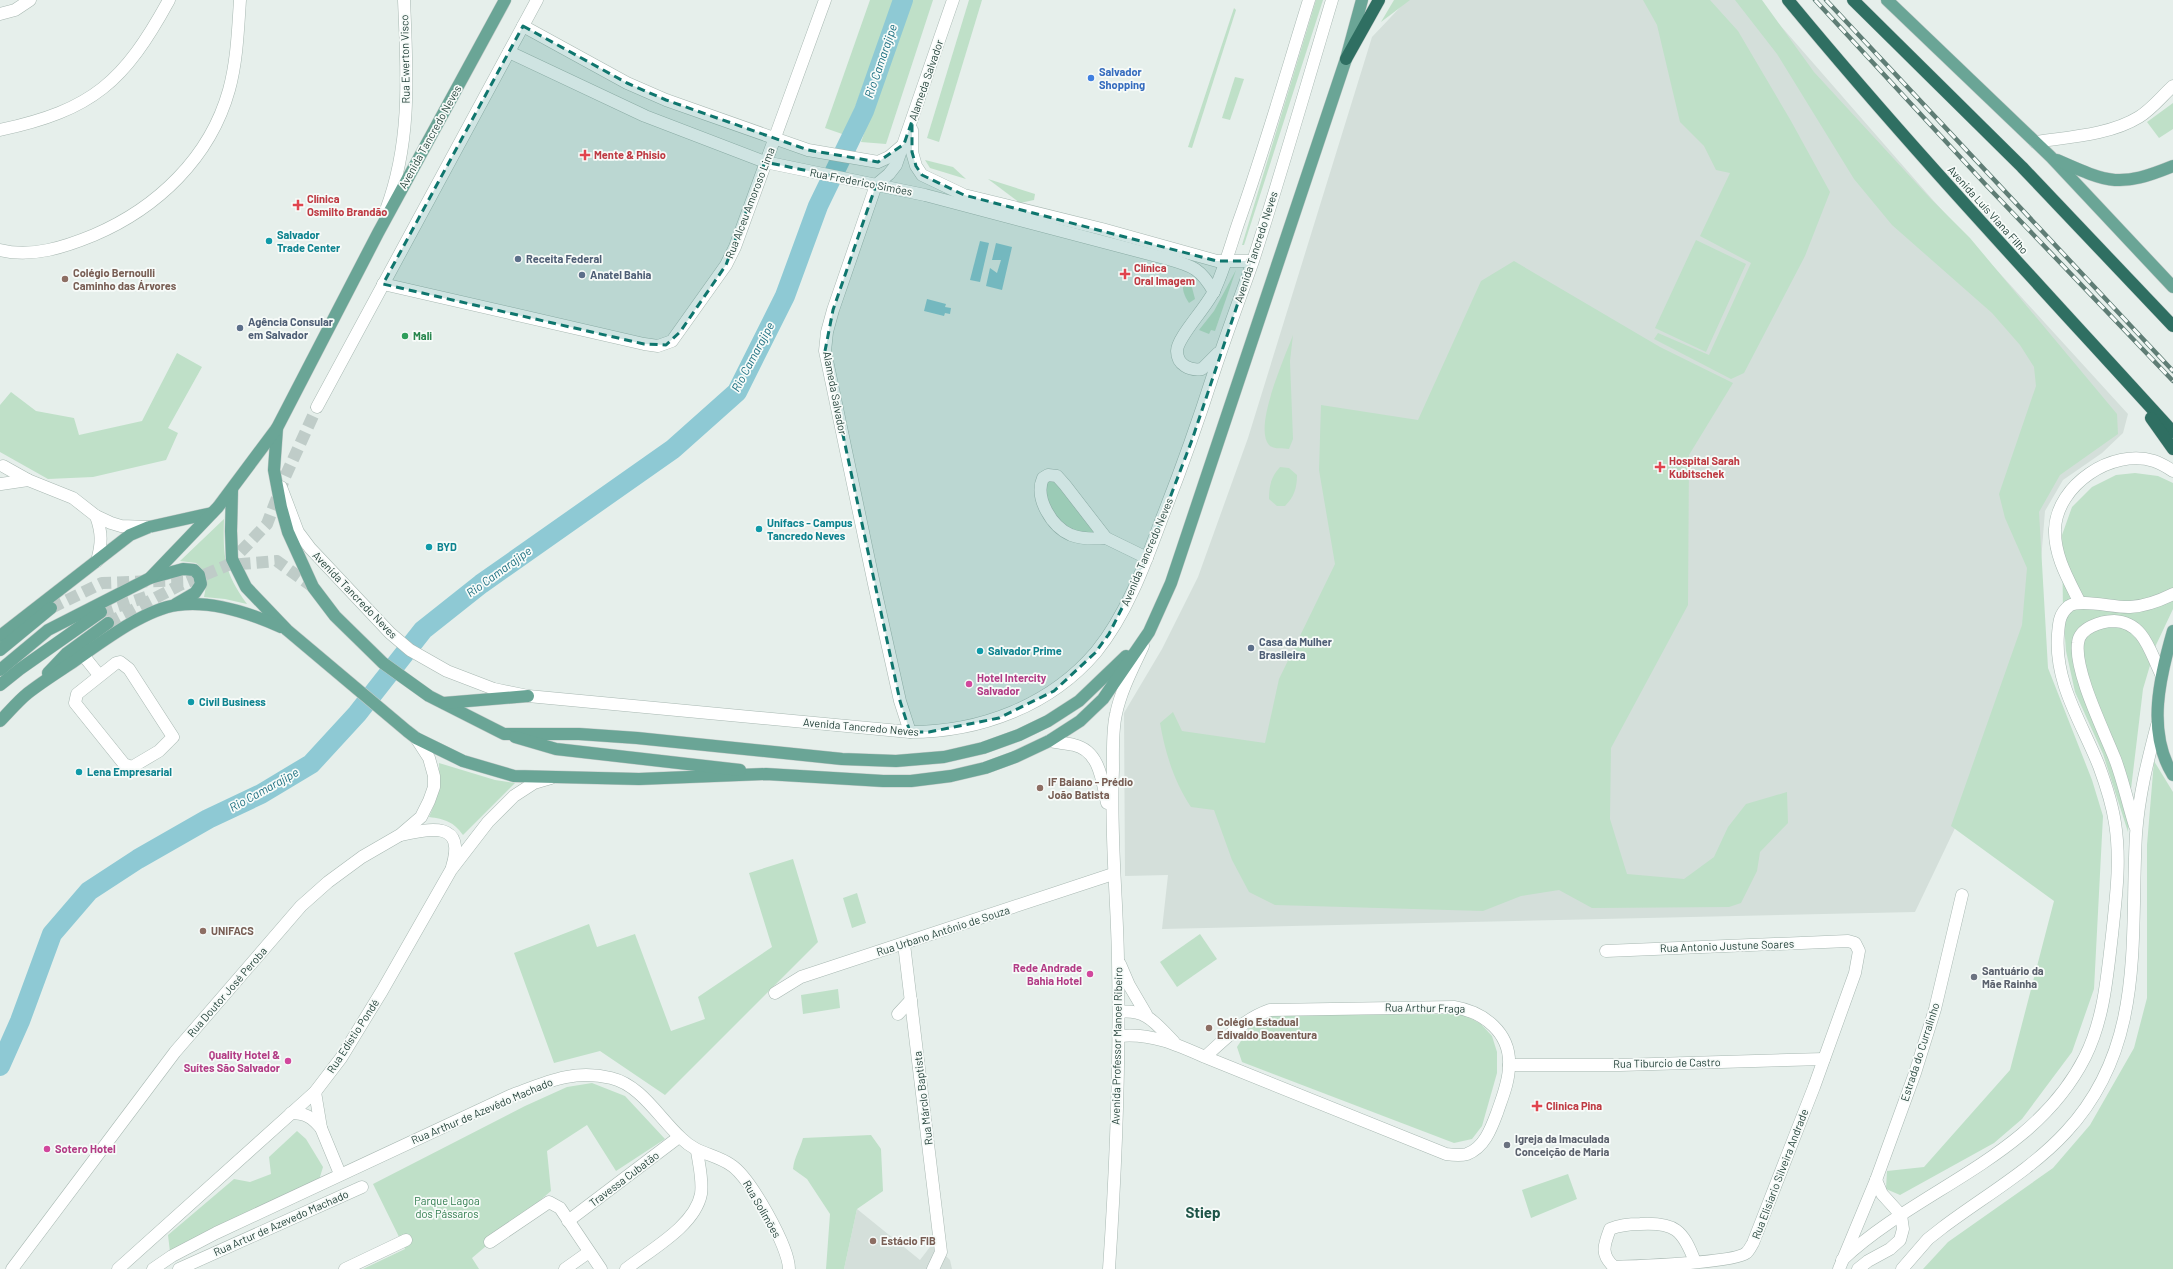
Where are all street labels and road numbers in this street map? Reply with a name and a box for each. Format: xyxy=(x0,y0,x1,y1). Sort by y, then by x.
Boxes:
street label: Rua Ewerton Visco xyxy=(397,14,412,104)
street label: Alameda Salvador xyxy=(906,38,945,122)
street label: Avenida Tancredo Neves xyxy=(396,83,463,191)
street label: Rua Alceu Amoroso Lima xyxy=(722,145,777,260)
street label: Avenida Luís Viana Filho xyxy=(1945,163,2031,256)
street label: Rua Frederico Simões xyxy=(809,165,913,198)
street label: Avenida Tancredo Neves xyxy=(1231,189,1280,304)
street label: Alameda Salvador xyxy=(821,350,850,436)
street label: Avenida Tancredo Neves xyxy=(1118,496,1175,608)
street label: Avenida Tancredo Neves xyxy=(310,548,400,641)
street label: Avenida Tancredo Neves xyxy=(803,715,920,738)
street label: Rua Urbano Antônio de Souza xyxy=(875,903,1011,958)
street label: Rua Antonio Justune Soares xyxy=(1660,937,1794,954)
street label: Rua Doutor José Peroba xyxy=(184,944,269,1039)
street label: Avenida Professor Manoel Ribeiro xyxy=(1109,967,1124,1125)
street label: Rua Edístio Pondé xyxy=(324,996,381,1075)
street label: Rua Arthur Fraga xyxy=(1385,1000,1465,1015)
street label: Estrada do Curralinho xyxy=(1897,1001,1942,1103)
street label: Rua Márclo Baptista xyxy=(910,1050,935,1146)
street label: Rua Tiburcio de Castro xyxy=(1613,1055,1721,1070)
street label: Rua Arthur de Azevêdo Machado xyxy=(409,1075,555,1146)
street label: Rua Elisiario Silveira Andrade xyxy=(1749,1107,1810,1241)
street label: Travessa Cubatão xyxy=(586,1148,661,1209)
street label: Rua Solimões xyxy=(741,1178,784,1240)
street label: Rua Artur de Azevedo Machado xyxy=(211,1187,350,1258)

